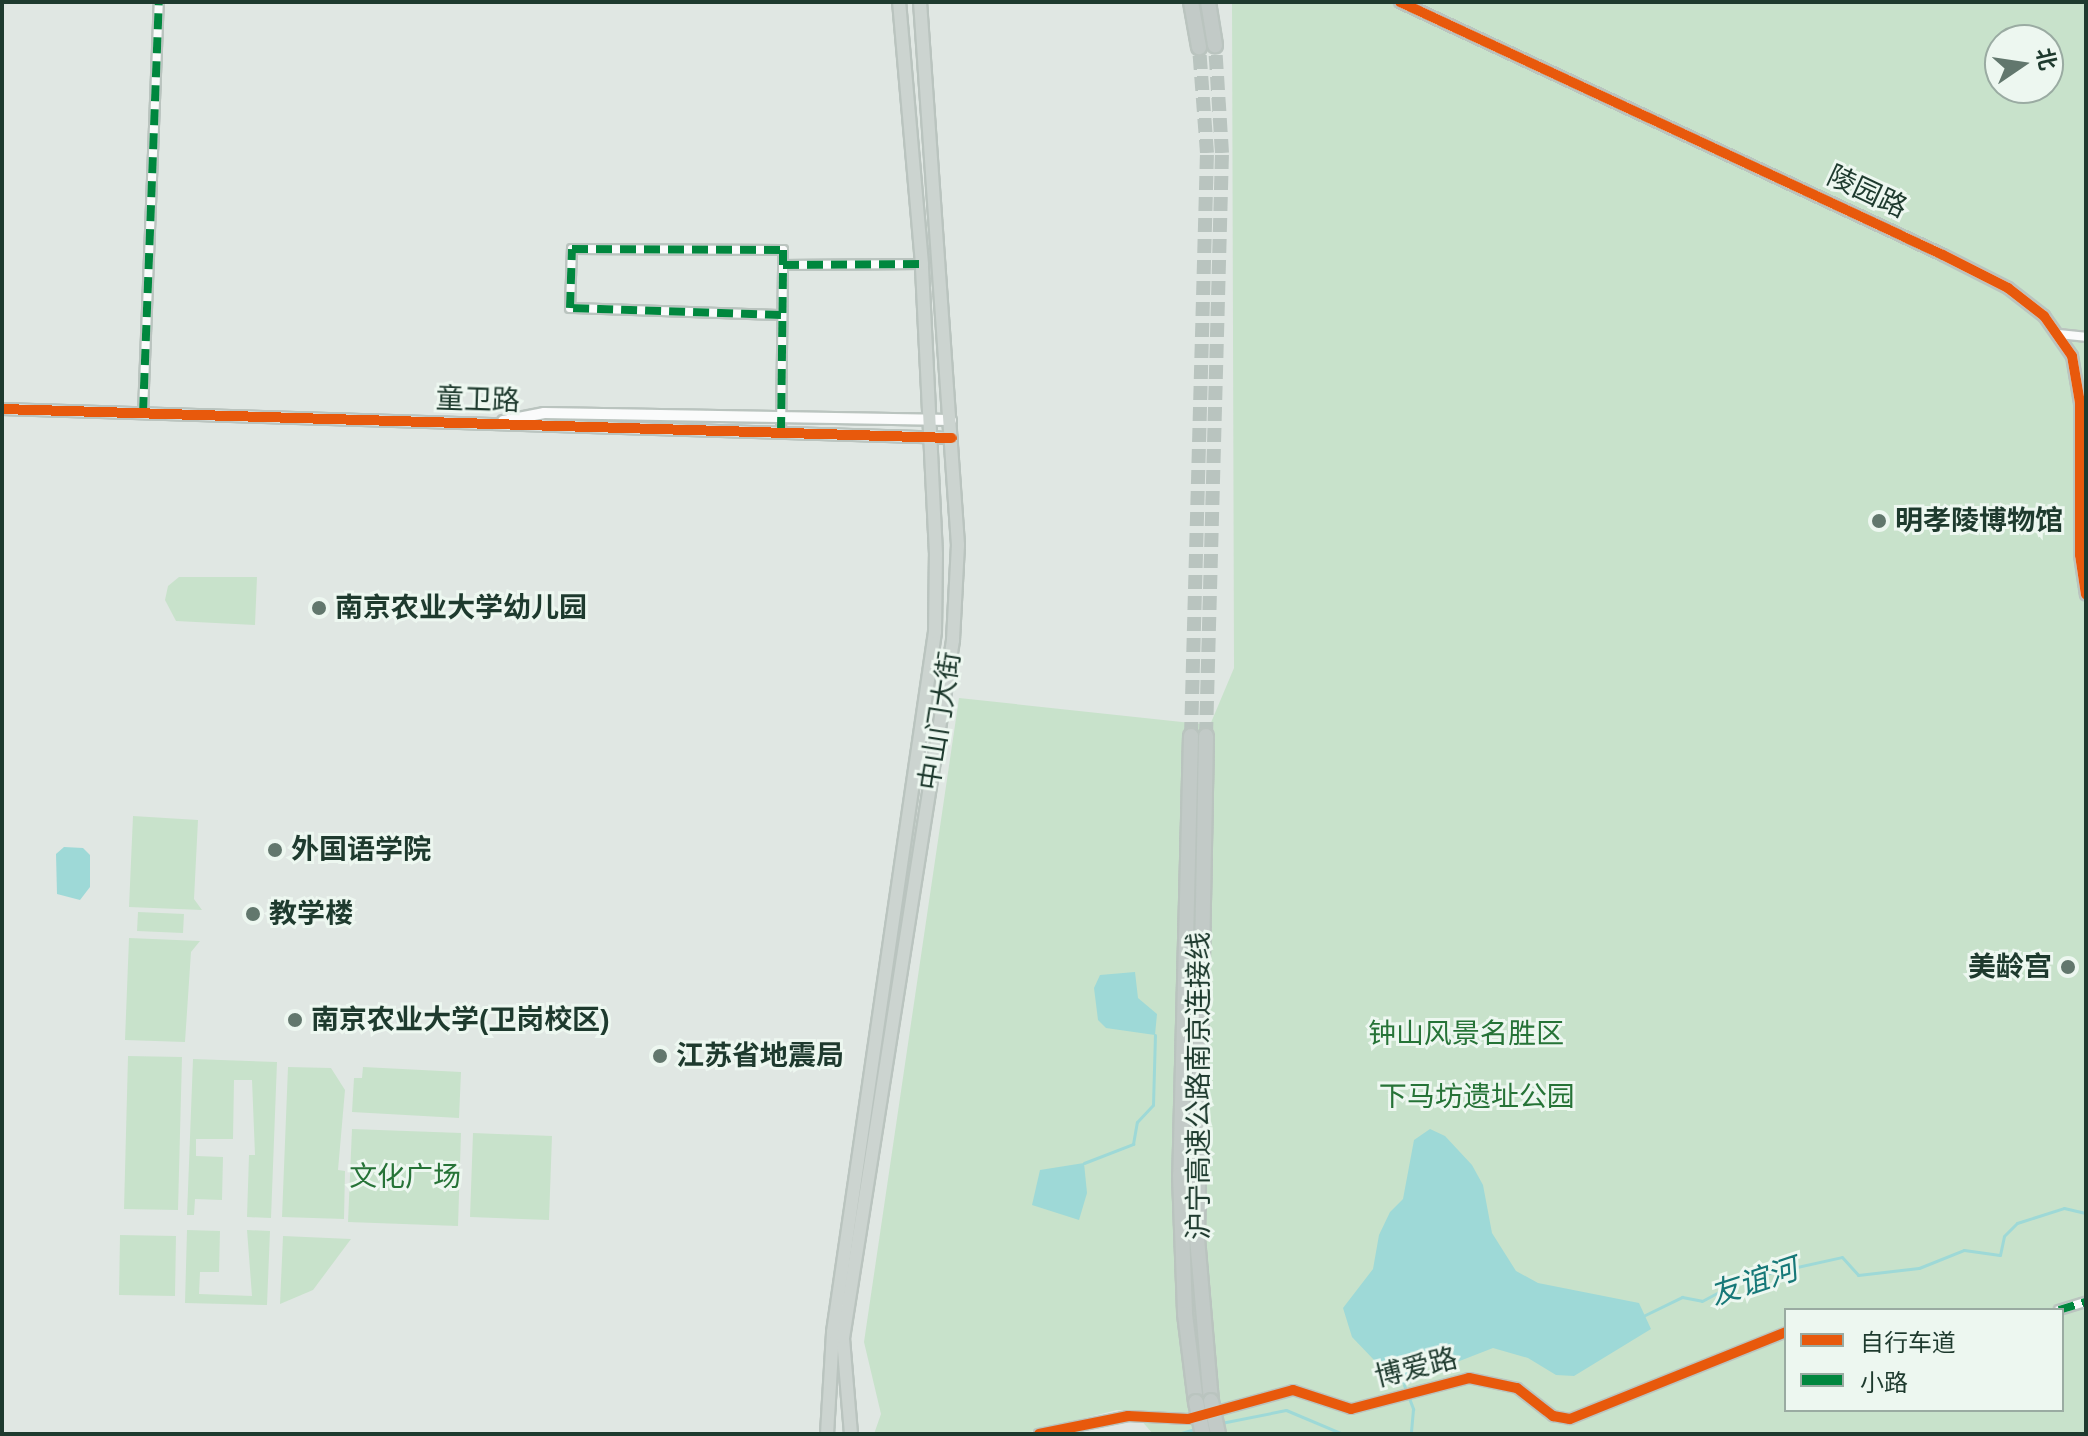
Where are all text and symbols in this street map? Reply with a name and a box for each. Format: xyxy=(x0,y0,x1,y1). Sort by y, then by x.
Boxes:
north arrow xyxy=(1984,24,2064,104)
text: 北 xyxy=(2031,45,2061,72)
street label: 陵园路 xyxy=(1822,159,1912,225)
street label: 童卫路 xyxy=(435,382,521,418)
place label: 明孝陵博物馆 xyxy=(1895,504,2063,538)
marker: 明孝陵博物馆 xyxy=(1870,512,1888,530)
place label: 南京农业大学幼儿园 xyxy=(335,591,587,625)
marker: 南京农业大学幼儿园 xyxy=(310,599,328,617)
street label: 中山门大街 xyxy=(912,649,968,793)
place label: 外国语学院 xyxy=(291,833,431,867)
marker: 外国语学院 xyxy=(266,841,284,859)
place label: 教学楼 xyxy=(269,897,353,931)
marker: 教学楼 xyxy=(244,905,262,923)
street label: 沪宁高速公路南京连接线 xyxy=(1182,932,1216,1240)
place label: 美龄宫 xyxy=(1968,950,2052,984)
marker: 美龄宫 xyxy=(2059,958,2077,976)
place label: 南京农业大学(卫岗校区) xyxy=(311,1003,610,1037)
marker: 南京农业大学(卫岗校区) xyxy=(286,1011,304,1029)
park label: 钟山风景名胜区 xyxy=(1368,1017,1564,1051)
place label: 江苏省地震局 xyxy=(676,1039,844,1073)
marker: 江苏省地震局 xyxy=(651,1047,669,1065)
park label: 下马坊遗址公园 xyxy=(1379,1080,1575,1114)
park label: 文化广场 xyxy=(349,1160,461,1194)
water label: 友谊河 xyxy=(1706,1251,1802,1313)
legend xyxy=(1784,1308,2064,1412)
text: 自行车道 xyxy=(1860,1329,1956,1356)
street label: 博爱路 xyxy=(1371,1342,1461,1394)
text: 小路 xyxy=(1860,1369,1908,1396)

